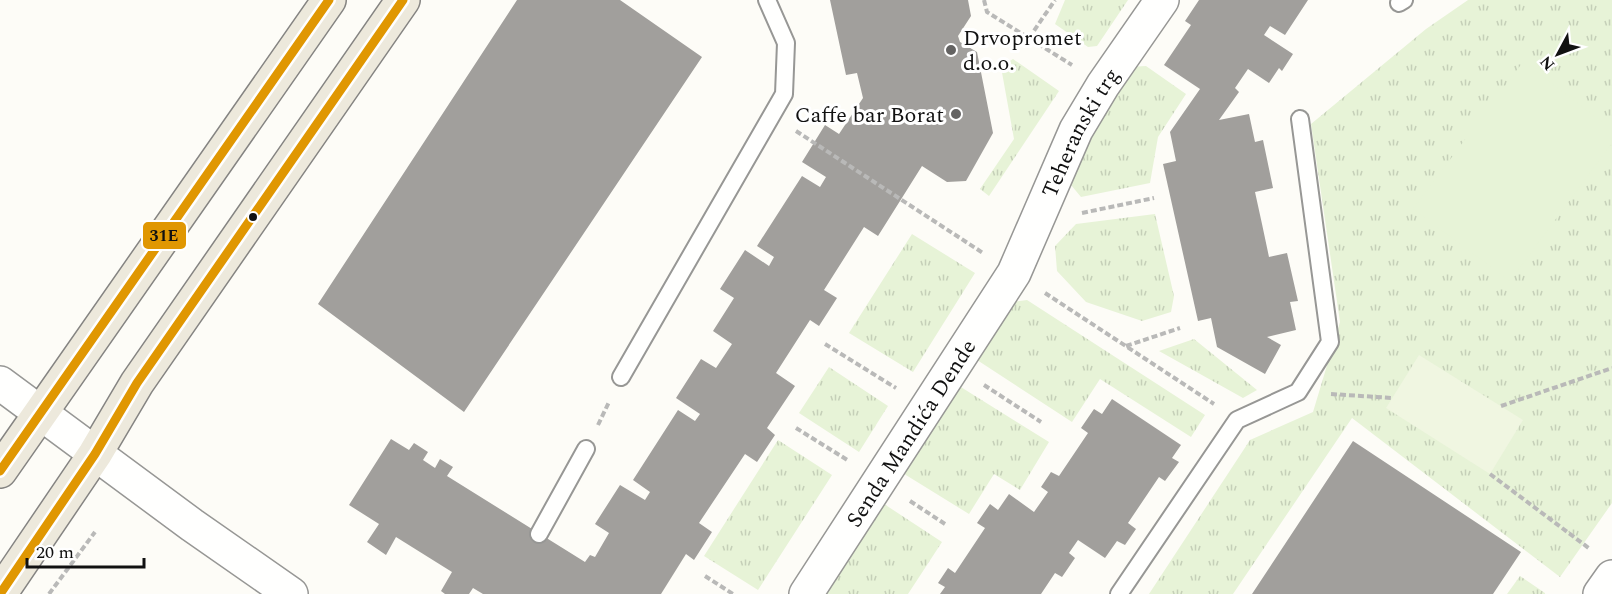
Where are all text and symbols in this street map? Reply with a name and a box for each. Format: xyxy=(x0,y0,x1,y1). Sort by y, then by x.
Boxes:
place label: Drvopromet d.o.o. xyxy=(963,22,1082,80)
north arrow xyxy=(1528,24,1588,84)
marker: Drvopromet d.o.o. xyxy=(944,43,958,57)
text: N xyxy=(1534,50,1561,76)
street label: Teheranski trg xyxy=(1034,61,1128,203)
place label: Caffe bar Borat xyxy=(795,99,944,132)
marker: Caffe bar Borat xyxy=(949,107,963,121)
unlabelled marker xyxy=(247,211,259,223)
line badge: 31E xyxy=(142,221,187,250)
text: 31E xyxy=(150,224,178,248)
street label: Senda Mandića Dende xyxy=(838,333,985,534)
scale bar xyxy=(27,531,144,569)
text: 20 m xyxy=(36,539,74,566)

